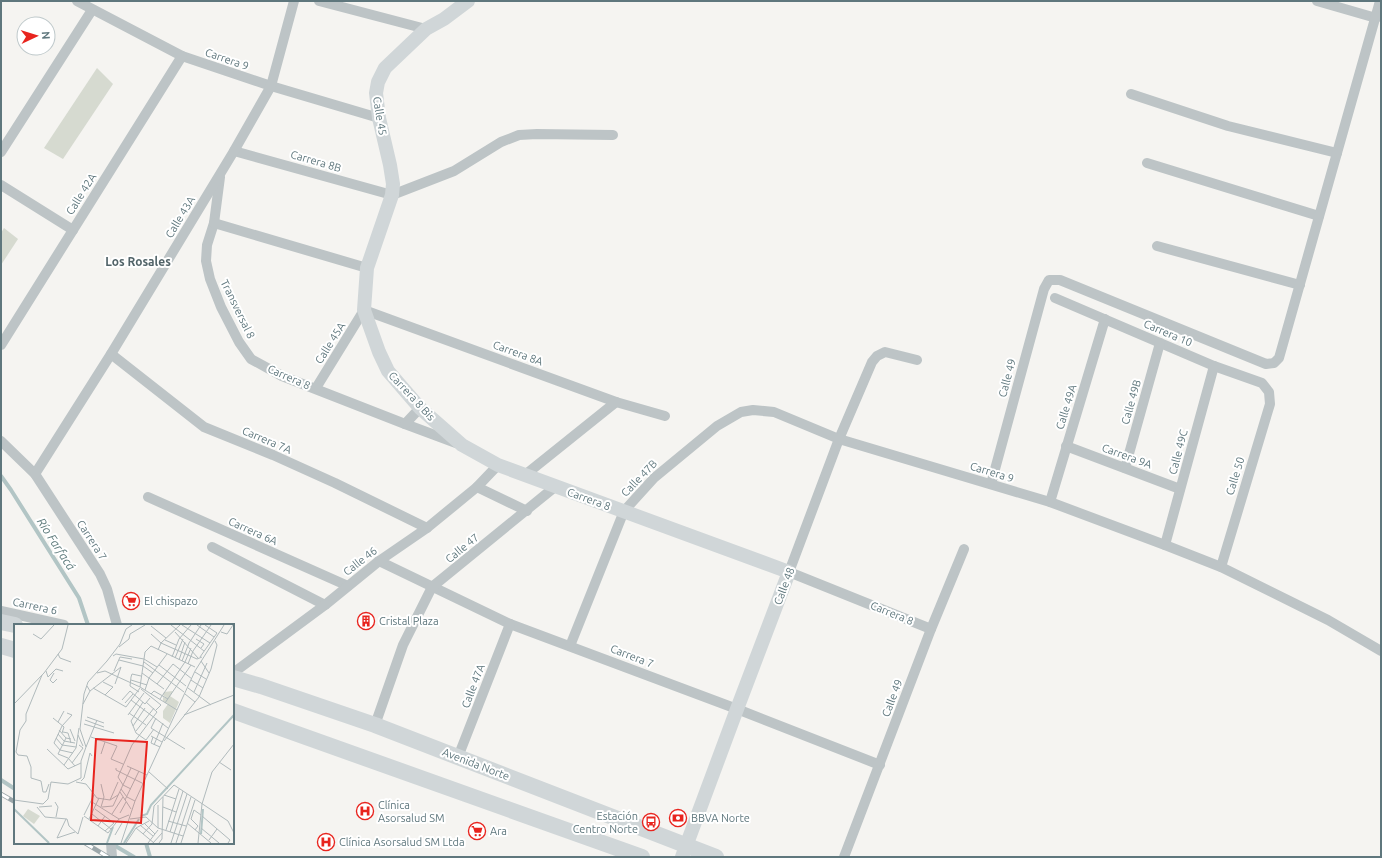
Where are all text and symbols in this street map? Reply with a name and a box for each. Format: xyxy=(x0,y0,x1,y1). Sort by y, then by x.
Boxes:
north arrow xyxy=(16,16,56,56)
text: N xyxy=(40,31,52,40)
street label: Carrera 9 xyxy=(204,46,250,72)
street label: Calle 45 xyxy=(371,96,389,136)
street label: Carrera 8B xyxy=(289,148,343,174)
street label: Calle 42A xyxy=(64,170,99,217)
street label: Calle 43A xyxy=(163,193,198,240)
district label: Los Rosales xyxy=(105,255,171,268)
street label: Transversal 8 xyxy=(219,278,257,340)
street label: Carrera 10 xyxy=(1142,317,1194,349)
street label: Calle 45A xyxy=(313,319,348,366)
street label: Carrera 8A xyxy=(491,338,546,368)
street label: Calle 49 xyxy=(996,358,1018,398)
street label: Carrera 8 xyxy=(266,362,312,392)
street label: Carrera 8 Bis xyxy=(386,369,438,423)
street label: Calle 49B xyxy=(1119,378,1143,426)
street label: Calle 49A xyxy=(1053,382,1079,431)
street label: Carrera 7A xyxy=(240,424,294,456)
street label: Calle 49C xyxy=(1166,428,1190,476)
street label: Carrera 9A xyxy=(1100,441,1155,471)
street label: Calle 50 xyxy=(1224,456,1246,496)
street label: Calle 47B xyxy=(619,457,659,499)
street label: Carrera 9 xyxy=(969,460,1015,484)
street label: Carrera 8 xyxy=(566,486,612,512)
water label: Río Farfacá xyxy=(35,515,78,573)
street label: Carrera 6A xyxy=(227,515,280,548)
street label: Carrera 7 xyxy=(75,518,109,562)
street label: Calle 47 xyxy=(443,531,481,565)
street label: Calle 46 xyxy=(341,544,379,578)
street label: Calle 48 xyxy=(771,566,797,606)
supermarket icon: El chispazo xyxy=(121,591,141,611)
street label: Carrera 6 xyxy=(12,595,58,617)
place label: El chispazo xyxy=(144,595,198,607)
street label: Carrera 8 xyxy=(869,599,915,627)
building icon: Cristal Plaza xyxy=(356,611,376,631)
place label: Cristal Plaza xyxy=(379,615,439,627)
inset map xyxy=(14,624,234,844)
street label: Carrera 7 xyxy=(609,642,655,670)
street label: Calle 47A xyxy=(459,661,487,710)
street label: Calle 49 xyxy=(879,678,905,718)
street label: Avenida Norte xyxy=(441,746,511,782)
place label: Clínica Asorsalud SM xyxy=(378,799,445,824)
hospital icon: Clínica Asorsalud SM xyxy=(355,801,375,821)
bank icon: BBVA Norte xyxy=(668,808,688,828)
place label: Estación Centro Norte xyxy=(573,810,638,835)
bus stop icon: Estación Centro Norte xyxy=(641,812,661,832)
place label: BBVA Norte xyxy=(691,812,750,824)
supermarket icon: Ara xyxy=(467,821,487,841)
place label: Ara xyxy=(490,825,507,837)
hospital icon: Clínica Asorsalud SM Ltda xyxy=(316,832,336,852)
place label: Clínica Asorsalud SM Ltda xyxy=(339,836,465,848)

